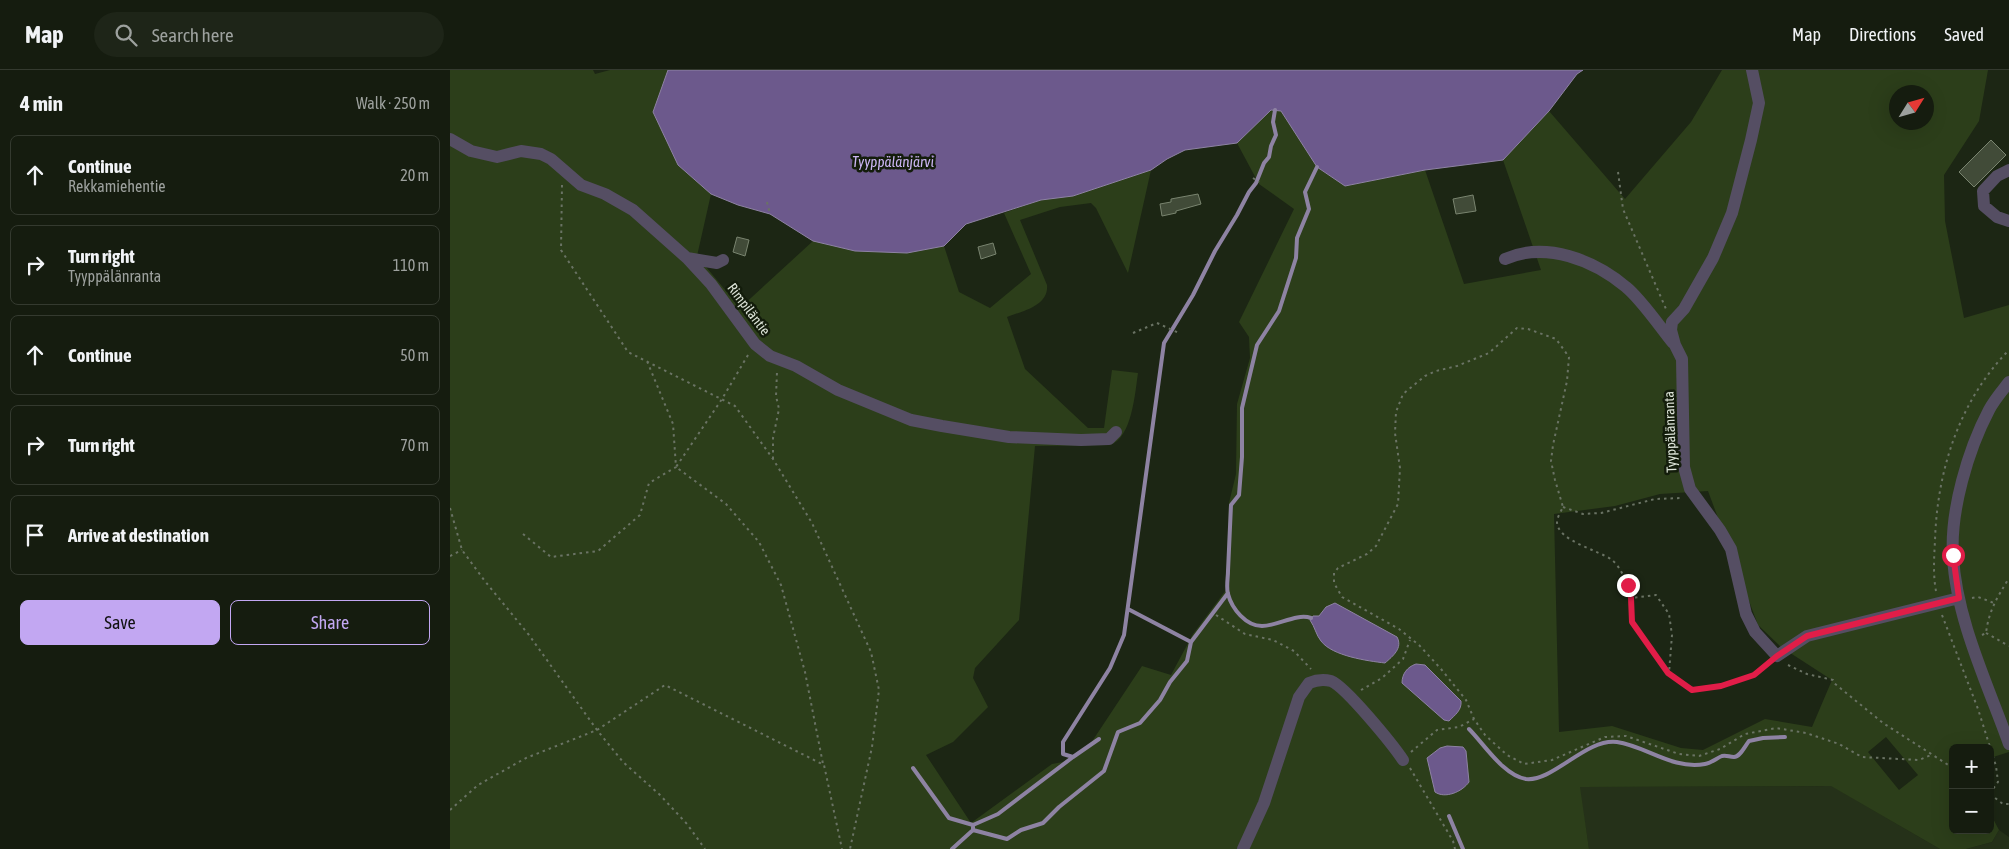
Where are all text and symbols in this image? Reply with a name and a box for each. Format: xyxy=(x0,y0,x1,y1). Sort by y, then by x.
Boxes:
search box xyxy=(94,12,444,57)
text: Map xyxy=(25,21,64,48)
icon: search xyxy=(112,21,140,49)
text: Search here xyxy=(152,24,234,46)
text: Map xyxy=(1792,24,1821,45)
text: Directions xyxy=(1849,24,1916,45)
text: Saved xyxy=(1944,24,1984,45)
north arrow xyxy=(1889,85,1934,130)
text: 4 min xyxy=(20,91,63,115)
text: Walk · 250 m xyxy=(356,94,430,112)
water label: Tyyppälänjärvi xyxy=(852,153,935,170)
text: Continue xyxy=(68,155,132,177)
icon: ahead xyxy=(21,161,49,189)
text: 20 m xyxy=(400,166,429,184)
text: Rekkamiehentie xyxy=(68,177,166,195)
text: Turn right xyxy=(68,245,135,267)
icon: right xyxy=(21,251,49,279)
text: 110 m xyxy=(393,256,429,274)
text: Tyyppälänranta xyxy=(68,267,161,285)
street label: Rimpiläntie xyxy=(724,280,774,338)
icon: ahead xyxy=(21,341,49,369)
text: Continue xyxy=(68,344,132,366)
text: 50 m xyxy=(400,346,429,364)
street label: Tyyppälänranta xyxy=(1661,391,1679,473)
icon: right xyxy=(21,431,49,459)
text: Turn right xyxy=(68,434,135,456)
text: 70 m xyxy=(400,436,429,454)
icon: arrive xyxy=(21,521,49,549)
text: Arrive at destination xyxy=(68,524,209,546)
route start xyxy=(1942,544,1965,567)
route end xyxy=(1617,574,1640,597)
button: Save xyxy=(20,600,220,645)
button: Share xyxy=(230,600,430,645)
map controls xyxy=(1949,744,1994,834)
button: + xyxy=(1949,744,1994,789)
button: − xyxy=(1949,789,1994,834)

